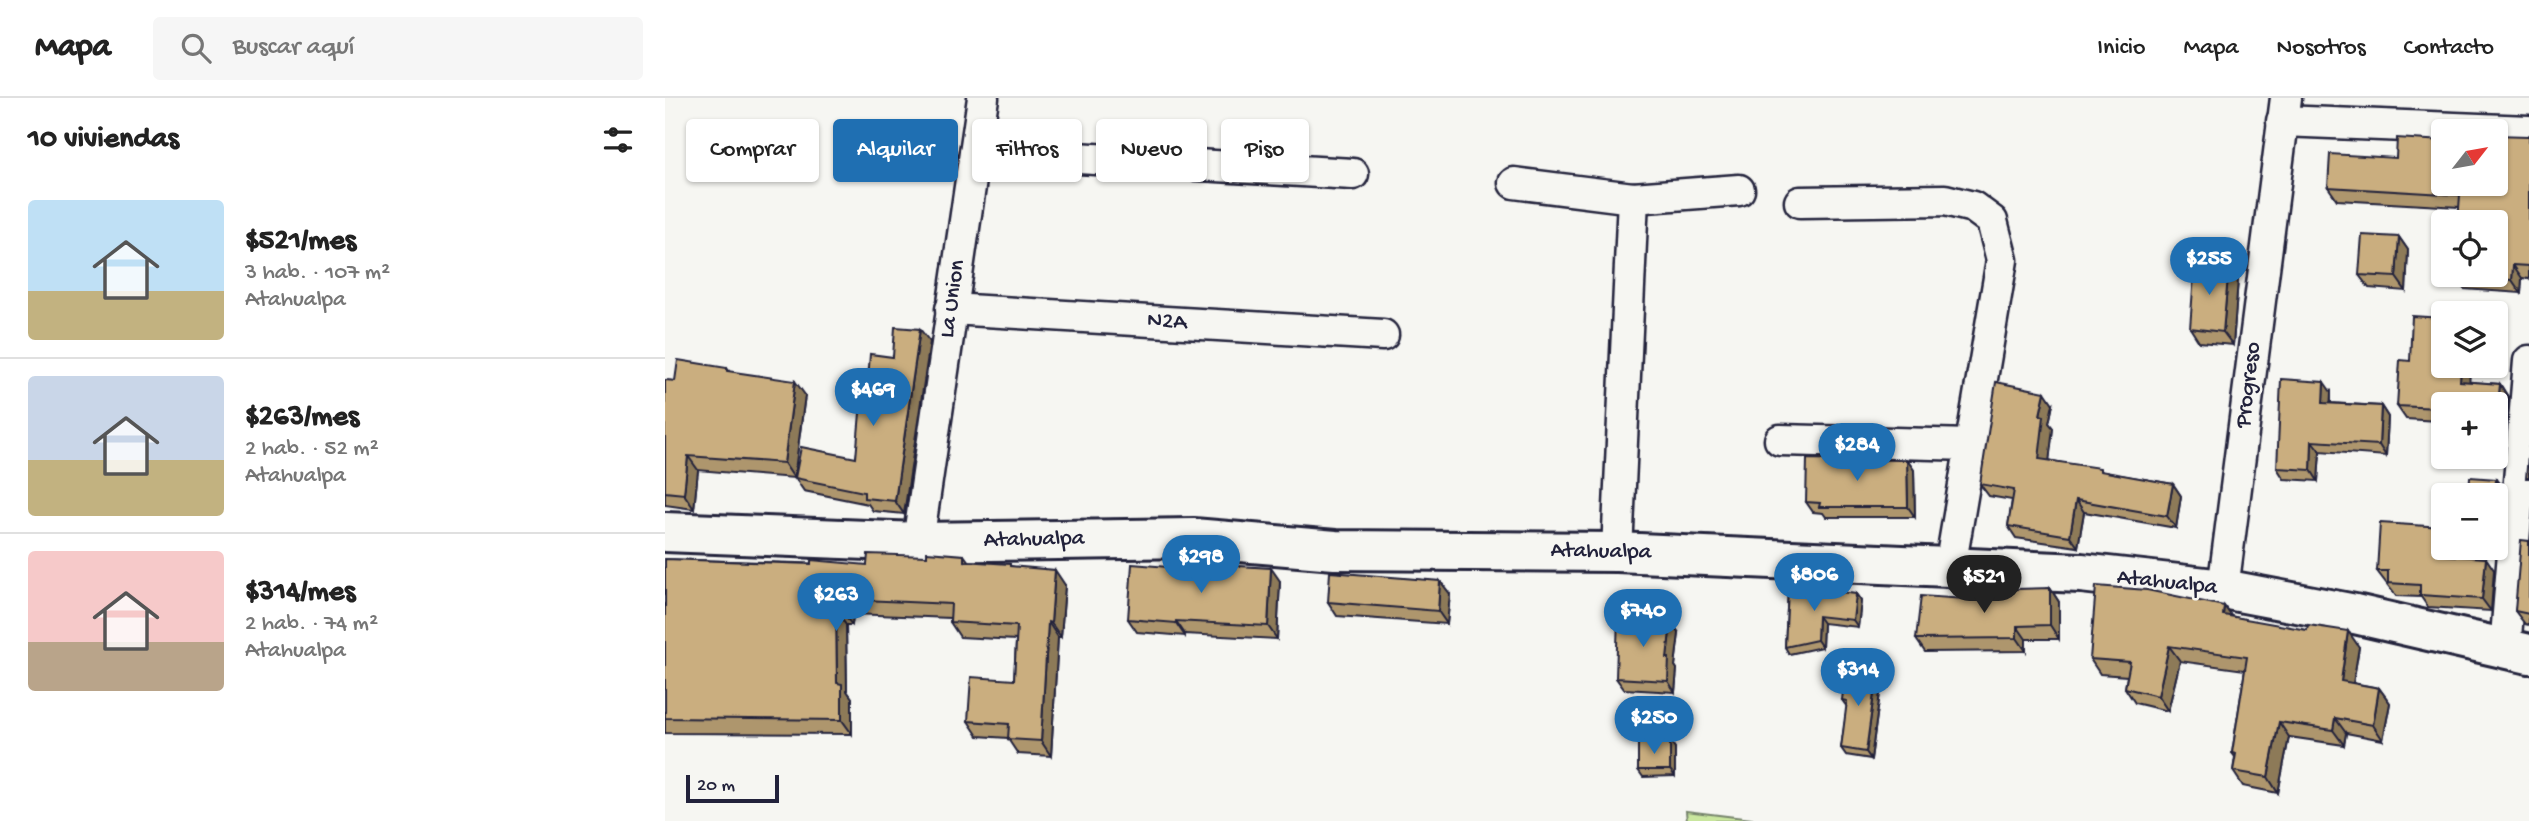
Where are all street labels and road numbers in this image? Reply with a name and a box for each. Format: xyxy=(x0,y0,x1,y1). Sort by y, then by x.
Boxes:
street label: La Union xyxy=(934,258,972,340)
street label: N2A xyxy=(1146,307,1189,337)
street label: Progreso xyxy=(2230,340,2268,430)
street label: Atahualpa xyxy=(983,526,1086,554)
street label: Atahualpa xyxy=(1550,538,1653,566)
street label: Atahualpa xyxy=(2115,564,2220,602)

